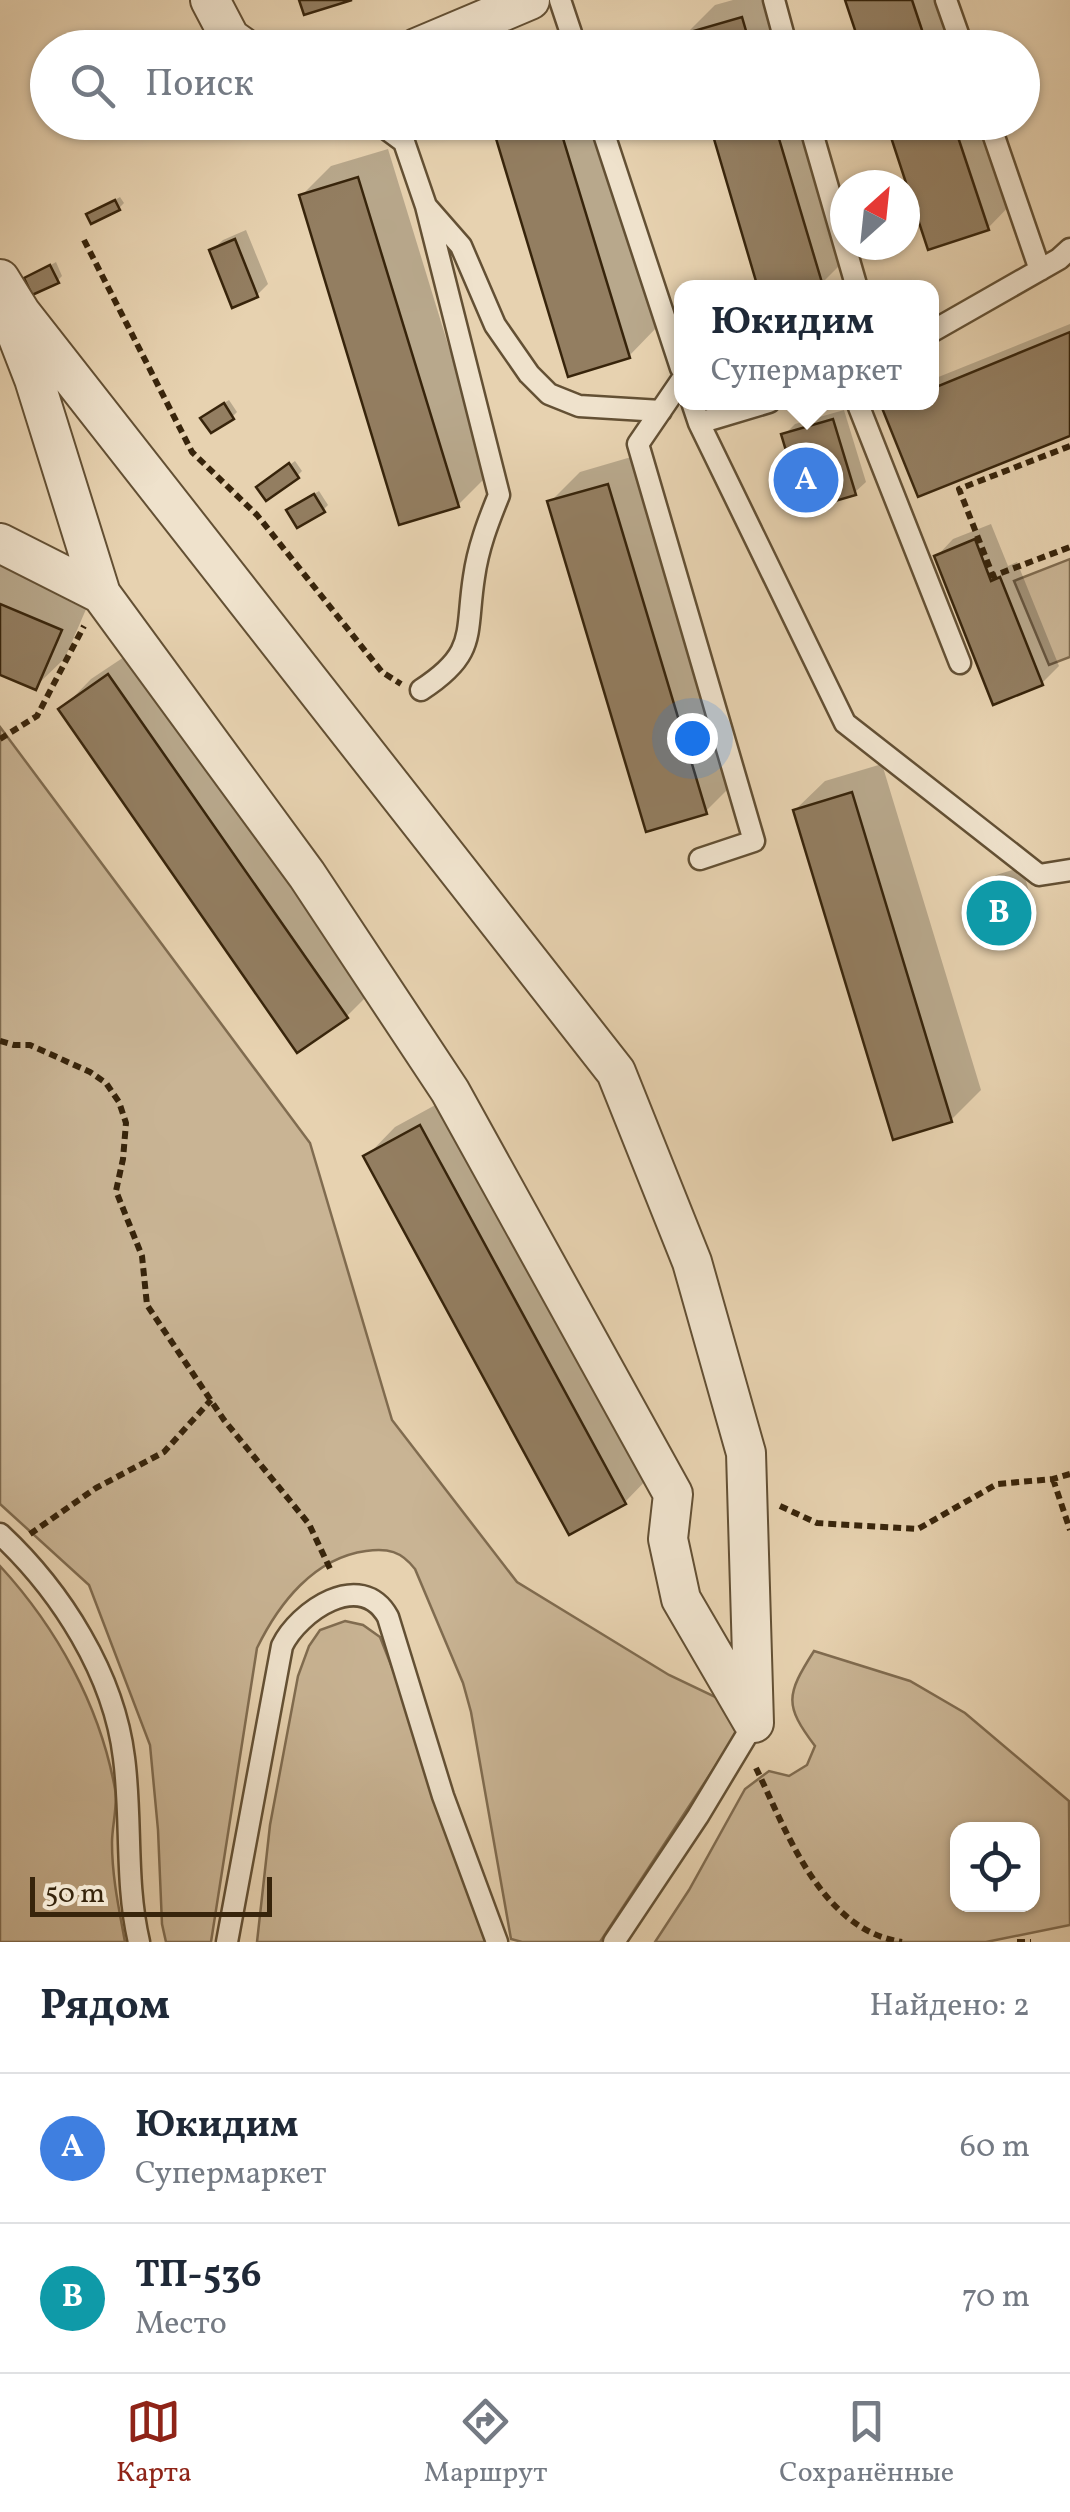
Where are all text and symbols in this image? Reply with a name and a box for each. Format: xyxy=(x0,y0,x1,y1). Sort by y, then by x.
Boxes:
search box xyxy=(30,30,1040,140)
icon: search xyxy=(65,58,120,113)
text: Поиск xyxy=(145,59,254,112)
north arrow xyxy=(830,170,920,260)
popup xyxy=(674,280,939,410)
text: Юкидим xyxy=(711,297,874,350)
text: Супермаркет xyxy=(711,350,902,394)
pin: A xyxy=(774,442,838,518)
your location xyxy=(667,713,718,764)
pin: B xyxy=(966,876,1032,950)
map controls xyxy=(950,1822,1040,1912)
button: locate xyxy=(950,1822,1040,1912)
scale bar xyxy=(30,1872,272,1916)
text: 50 m xyxy=(45,1875,105,1914)
text: Рядом xyxy=(40,1978,170,2037)
text: Найдено: 2 xyxy=(870,1985,1030,2029)
text: Юкидим xyxy=(135,2100,298,2153)
text: A xyxy=(61,2126,84,2170)
text: 60 m xyxy=(960,2126,1030,2170)
text: Супермаркет xyxy=(135,2153,326,2197)
text: ТП-536 xyxy=(135,2250,262,2303)
text: B xyxy=(62,2276,83,2320)
text: 70 m xyxy=(962,2276,1030,2320)
text: Место xyxy=(135,2303,227,2347)
tab: Карта xyxy=(116,2394,192,2493)
tab: Маршрут xyxy=(424,2394,547,2493)
tab: Сохранённые xyxy=(779,2394,954,2493)

